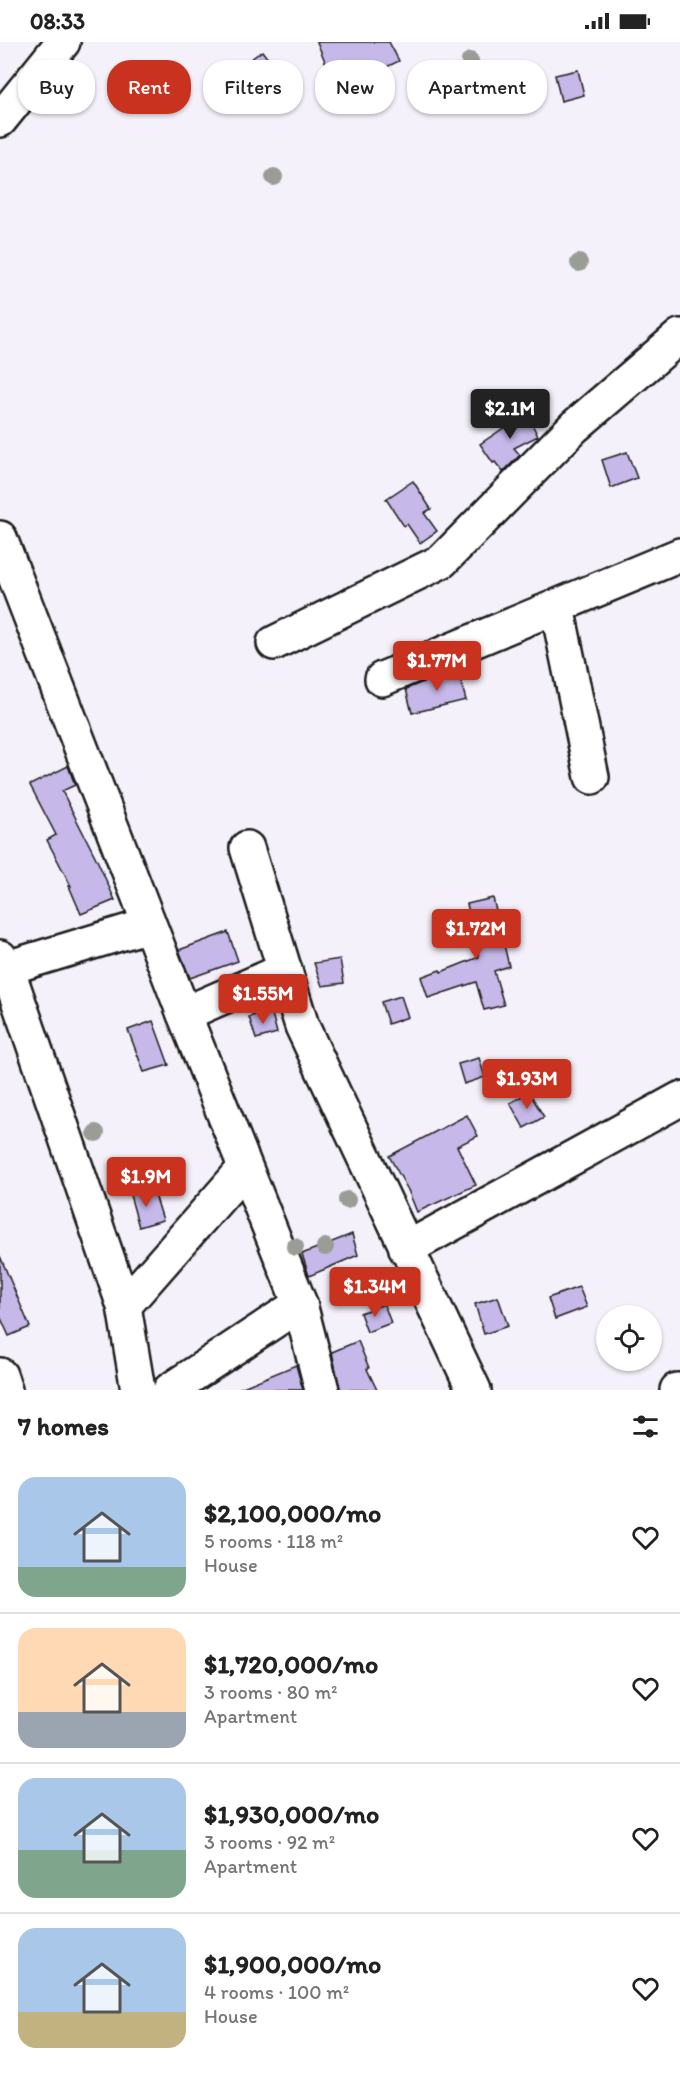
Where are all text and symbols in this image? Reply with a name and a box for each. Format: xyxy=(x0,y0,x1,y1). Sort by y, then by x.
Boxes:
text: 08:33 xyxy=(30,8,85,35)
chip: Buy xyxy=(18,60,95,114)
chip: Rent xyxy=(107,60,191,114)
chip: Filters xyxy=(203,60,303,114)
chip: New xyxy=(315,60,395,114)
chip: Apartment xyxy=(407,60,547,114)
pin: $2.1M xyxy=(468,389,552,440)
text: $2.1M xyxy=(485,396,535,420)
pin: $1.77M xyxy=(388,641,486,692)
text: $1.77M xyxy=(407,648,467,672)
pin: $1.72M xyxy=(427,909,525,960)
text: $1.72M xyxy=(446,916,506,940)
pin: $1.55M xyxy=(214,974,312,1025)
text: $1.55M xyxy=(232,981,294,1005)
pin: $1.93M xyxy=(478,1059,576,1110)
text: $1.93M xyxy=(496,1066,558,1090)
pin: $1.9M xyxy=(104,1157,188,1208)
text: $1.9M xyxy=(121,1164,171,1188)
pin: $1.34M xyxy=(326,1267,424,1318)
text: $1.34M xyxy=(344,1274,406,1298)
map controls xyxy=(596,1305,662,1371)
button: locate xyxy=(596,1305,662,1371)
text: 7 homes xyxy=(18,1410,109,1442)
icon: filters xyxy=(629,1410,662,1443)
text: $2,100,000/mo xyxy=(204,1497,381,1529)
icon: home xyxy=(66,1501,138,1573)
icon: heart xyxy=(629,1521,662,1554)
text: 5 rooms · 118 m² xyxy=(204,1529,343,1553)
text: House xyxy=(204,1553,258,1577)
text: $1,720,000/mo xyxy=(204,1648,378,1680)
icon: home xyxy=(66,1652,138,1724)
icon: heart xyxy=(629,1672,662,1705)
text: 3 rooms · 80 m² xyxy=(204,1680,337,1704)
text: Apartment xyxy=(204,1704,297,1728)
text: $1,930,000/mo xyxy=(204,1798,379,1830)
icon: home xyxy=(66,1802,138,1874)
icon: heart xyxy=(629,1822,662,1855)
text: 3 rooms · 92 m² xyxy=(204,1830,335,1854)
text: Apartment xyxy=(204,1854,297,1878)
text: $1,900,000/mo xyxy=(204,1948,381,1980)
icon: home xyxy=(66,1952,138,2024)
icon: heart xyxy=(629,1972,662,2005)
text: 4 rooms · 100 m² xyxy=(204,1980,349,2004)
text: House xyxy=(204,2004,258,2028)

